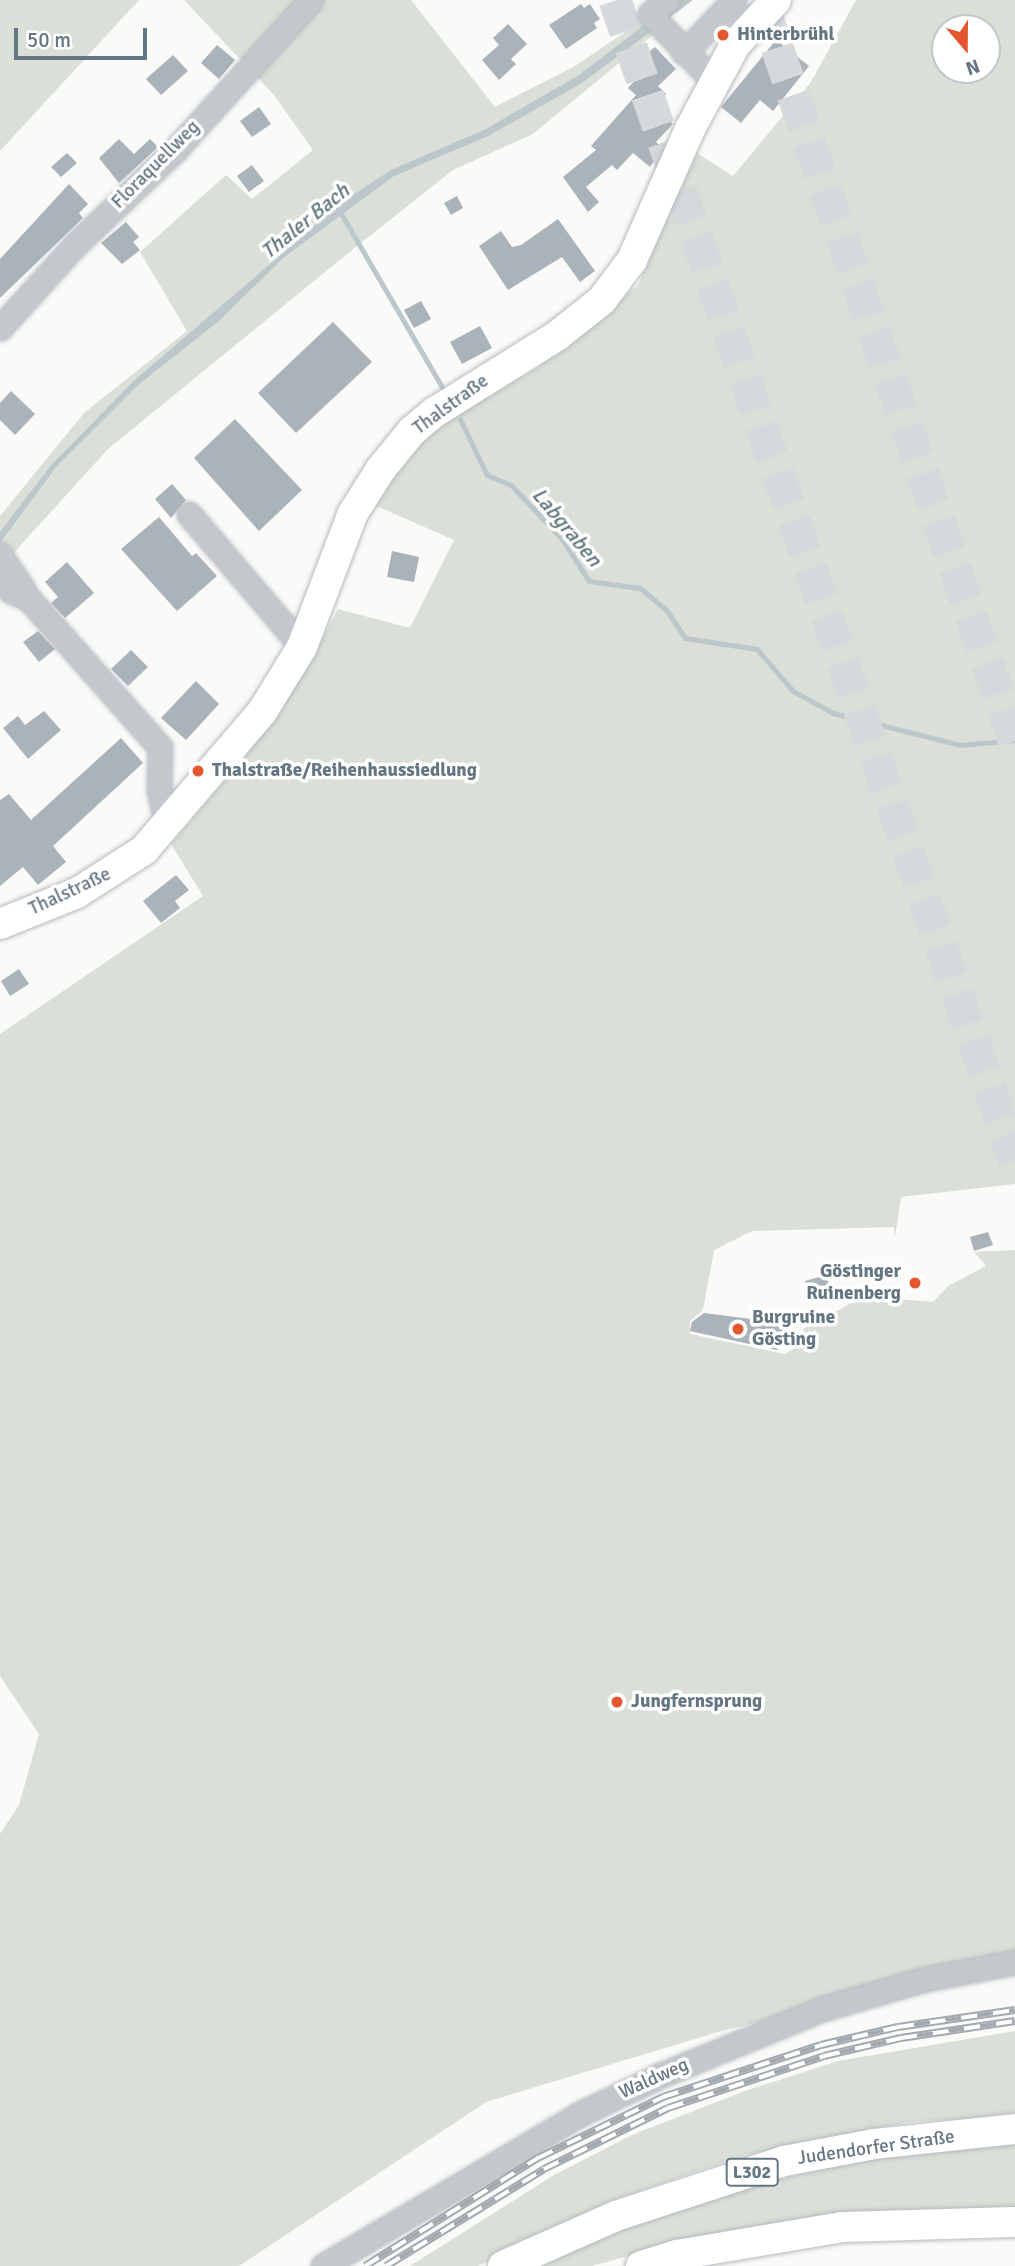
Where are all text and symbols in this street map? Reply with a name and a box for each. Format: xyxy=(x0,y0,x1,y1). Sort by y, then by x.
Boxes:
scale bar xyxy=(18,14,150,58)
north arrow xyxy=(931,14,1001,84)
place label: Hinterbrühl xyxy=(737,24,834,46)
text: 50 m xyxy=(27,27,71,53)
marker: Hinterbrühl xyxy=(715,27,731,43)
text: N xyxy=(962,53,983,80)
street label: Floraquellweg xyxy=(107,116,205,214)
water label: Thaler Bach xyxy=(256,178,354,264)
street label: Thalstraße xyxy=(409,370,493,440)
water label: Labgraben xyxy=(527,483,607,571)
place label: Thalstraße/Reihenhaussiedlung xyxy=(212,760,477,782)
marker: Thalstraße/Reihenhaussiedlung xyxy=(190,763,206,779)
street label: Thalstraße xyxy=(25,863,115,921)
place label: Göstinger Ruinenberg xyxy=(806,1261,901,1305)
marker: Göstinger Ruinenberg xyxy=(907,1275,923,1291)
place label: Burgruine Gösting xyxy=(752,1307,835,1351)
marker: Burgruine Gösting xyxy=(730,1321,746,1337)
place label: Jungfernsprung xyxy=(631,1691,762,1713)
marker: Jungfernsprung xyxy=(609,1694,625,1710)
street label: Waldweg xyxy=(616,2054,692,2104)
street label: Judendorfer Straße xyxy=(796,2126,956,2170)
road number: L302 xyxy=(724,2158,780,2186)

